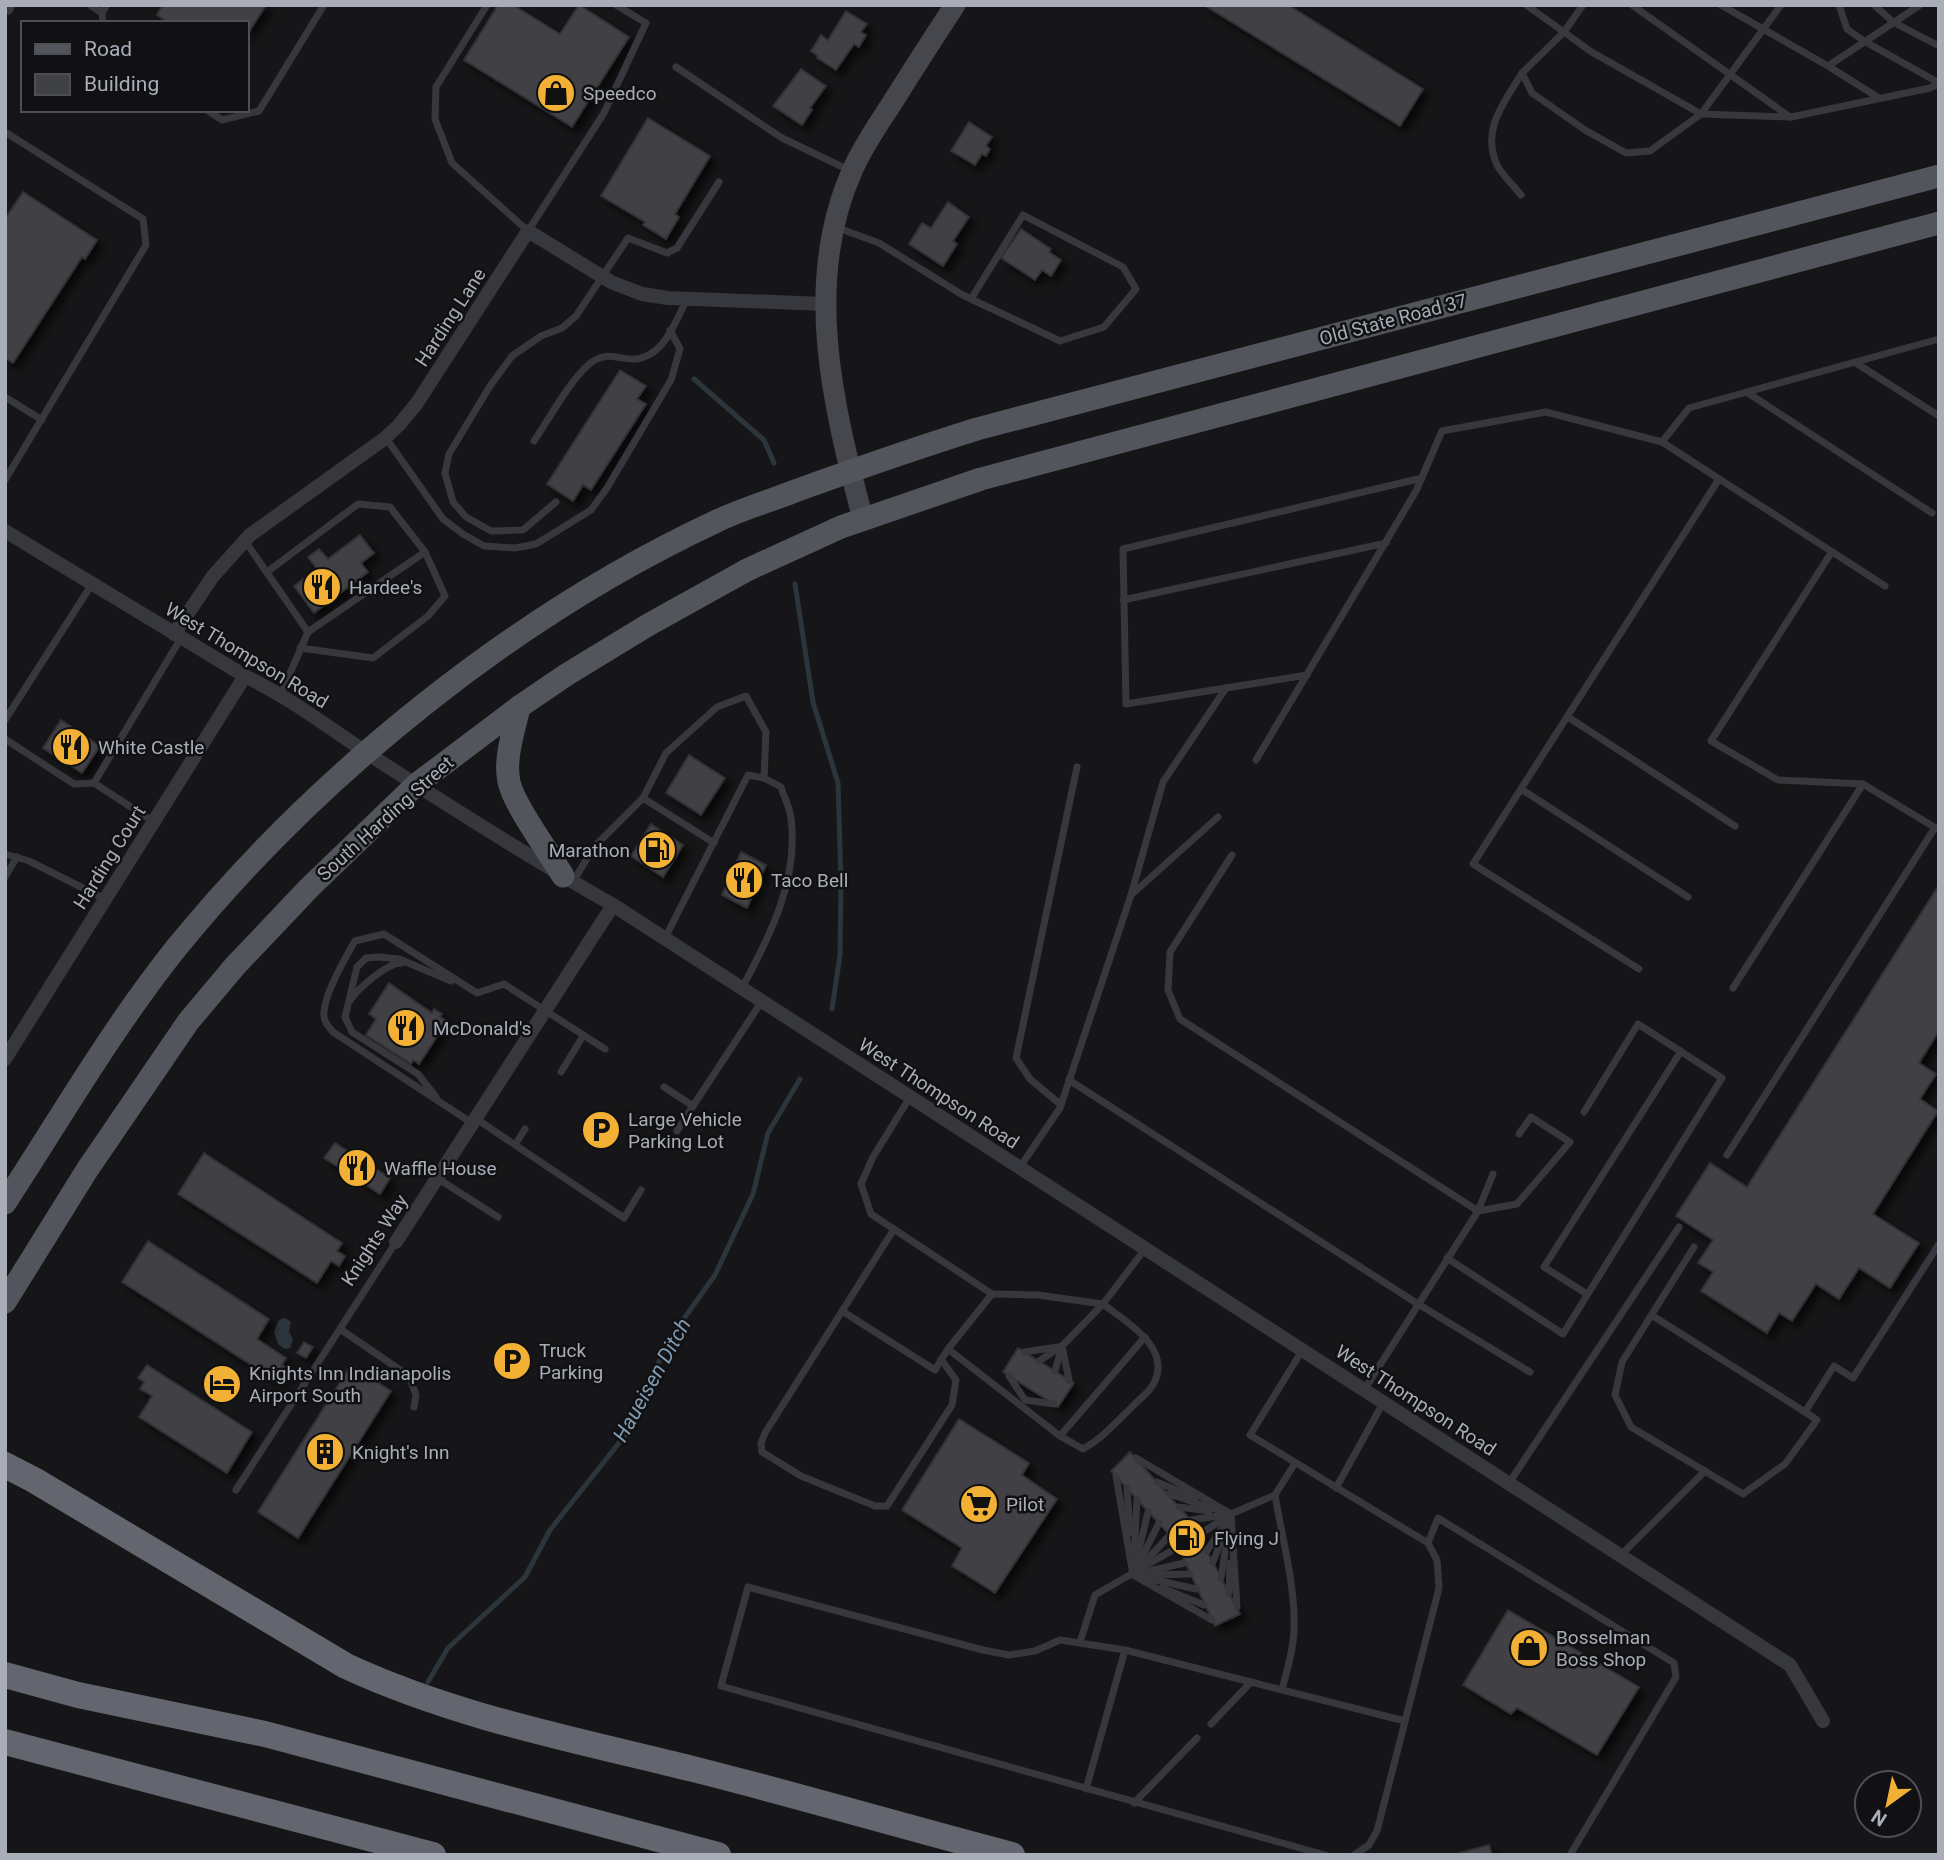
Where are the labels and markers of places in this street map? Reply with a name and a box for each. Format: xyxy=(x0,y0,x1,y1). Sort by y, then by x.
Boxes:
shop icon: Speedco xyxy=(535,72,577,114)
place label: Speedco xyxy=(583,82,657,105)
restaurant icon: Hardee's xyxy=(301,566,343,608)
place label: Hardee's xyxy=(349,576,422,599)
restaurant icon: White Castle xyxy=(50,726,92,768)
place label: White Castle xyxy=(98,736,204,759)
fuel station icon: Marathon xyxy=(636,829,678,871)
place label: Marathon xyxy=(549,839,630,862)
restaurant icon: Taco Bell xyxy=(723,859,765,901)
place label: Taco Bell xyxy=(771,869,848,892)
restaurant icon: McDonald's xyxy=(385,1007,427,1049)
place label: McDonald's xyxy=(433,1017,531,1040)
place label: Large Vehicle Parking Lot xyxy=(628,1108,742,1153)
parking icon: Large Vehicle Parking Lot xyxy=(580,1109,622,1151)
restaurant icon: Waffle House xyxy=(336,1147,378,1189)
place label: Waffle House xyxy=(384,1157,497,1180)
place label: Truck Parking xyxy=(539,1339,603,1384)
parking icon: Truck Parking xyxy=(491,1340,533,1382)
place label: Knights Inn Indianapolis Airport South xyxy=(249,1362,451,1407)
hotel icon: Knights Inn Indianapolis Airport South xyxy=(201,1363,243,1405)
building icon: Knight's Inn xyxy=(304,1431,346,1473)
place label: Knight's Inn xyxy=(352,1441,449,1464)
supermarket icon: Pilot xyxy=(958,1483,1000,1525)
place label: Pilot xyxy=(1006,1493,1044,1516)
fuel station icon: Flying J xyxy=(1166,1517,1208,1559)
place label: Flying J xyxy=(1214,1527,1279,1550)
place label: Bosselman Boss Shop xyxy=(1556,1626,1650,1671)
shop icon: Bosselman Boss Shop xyxy=(1508,1627,1550,1669)

